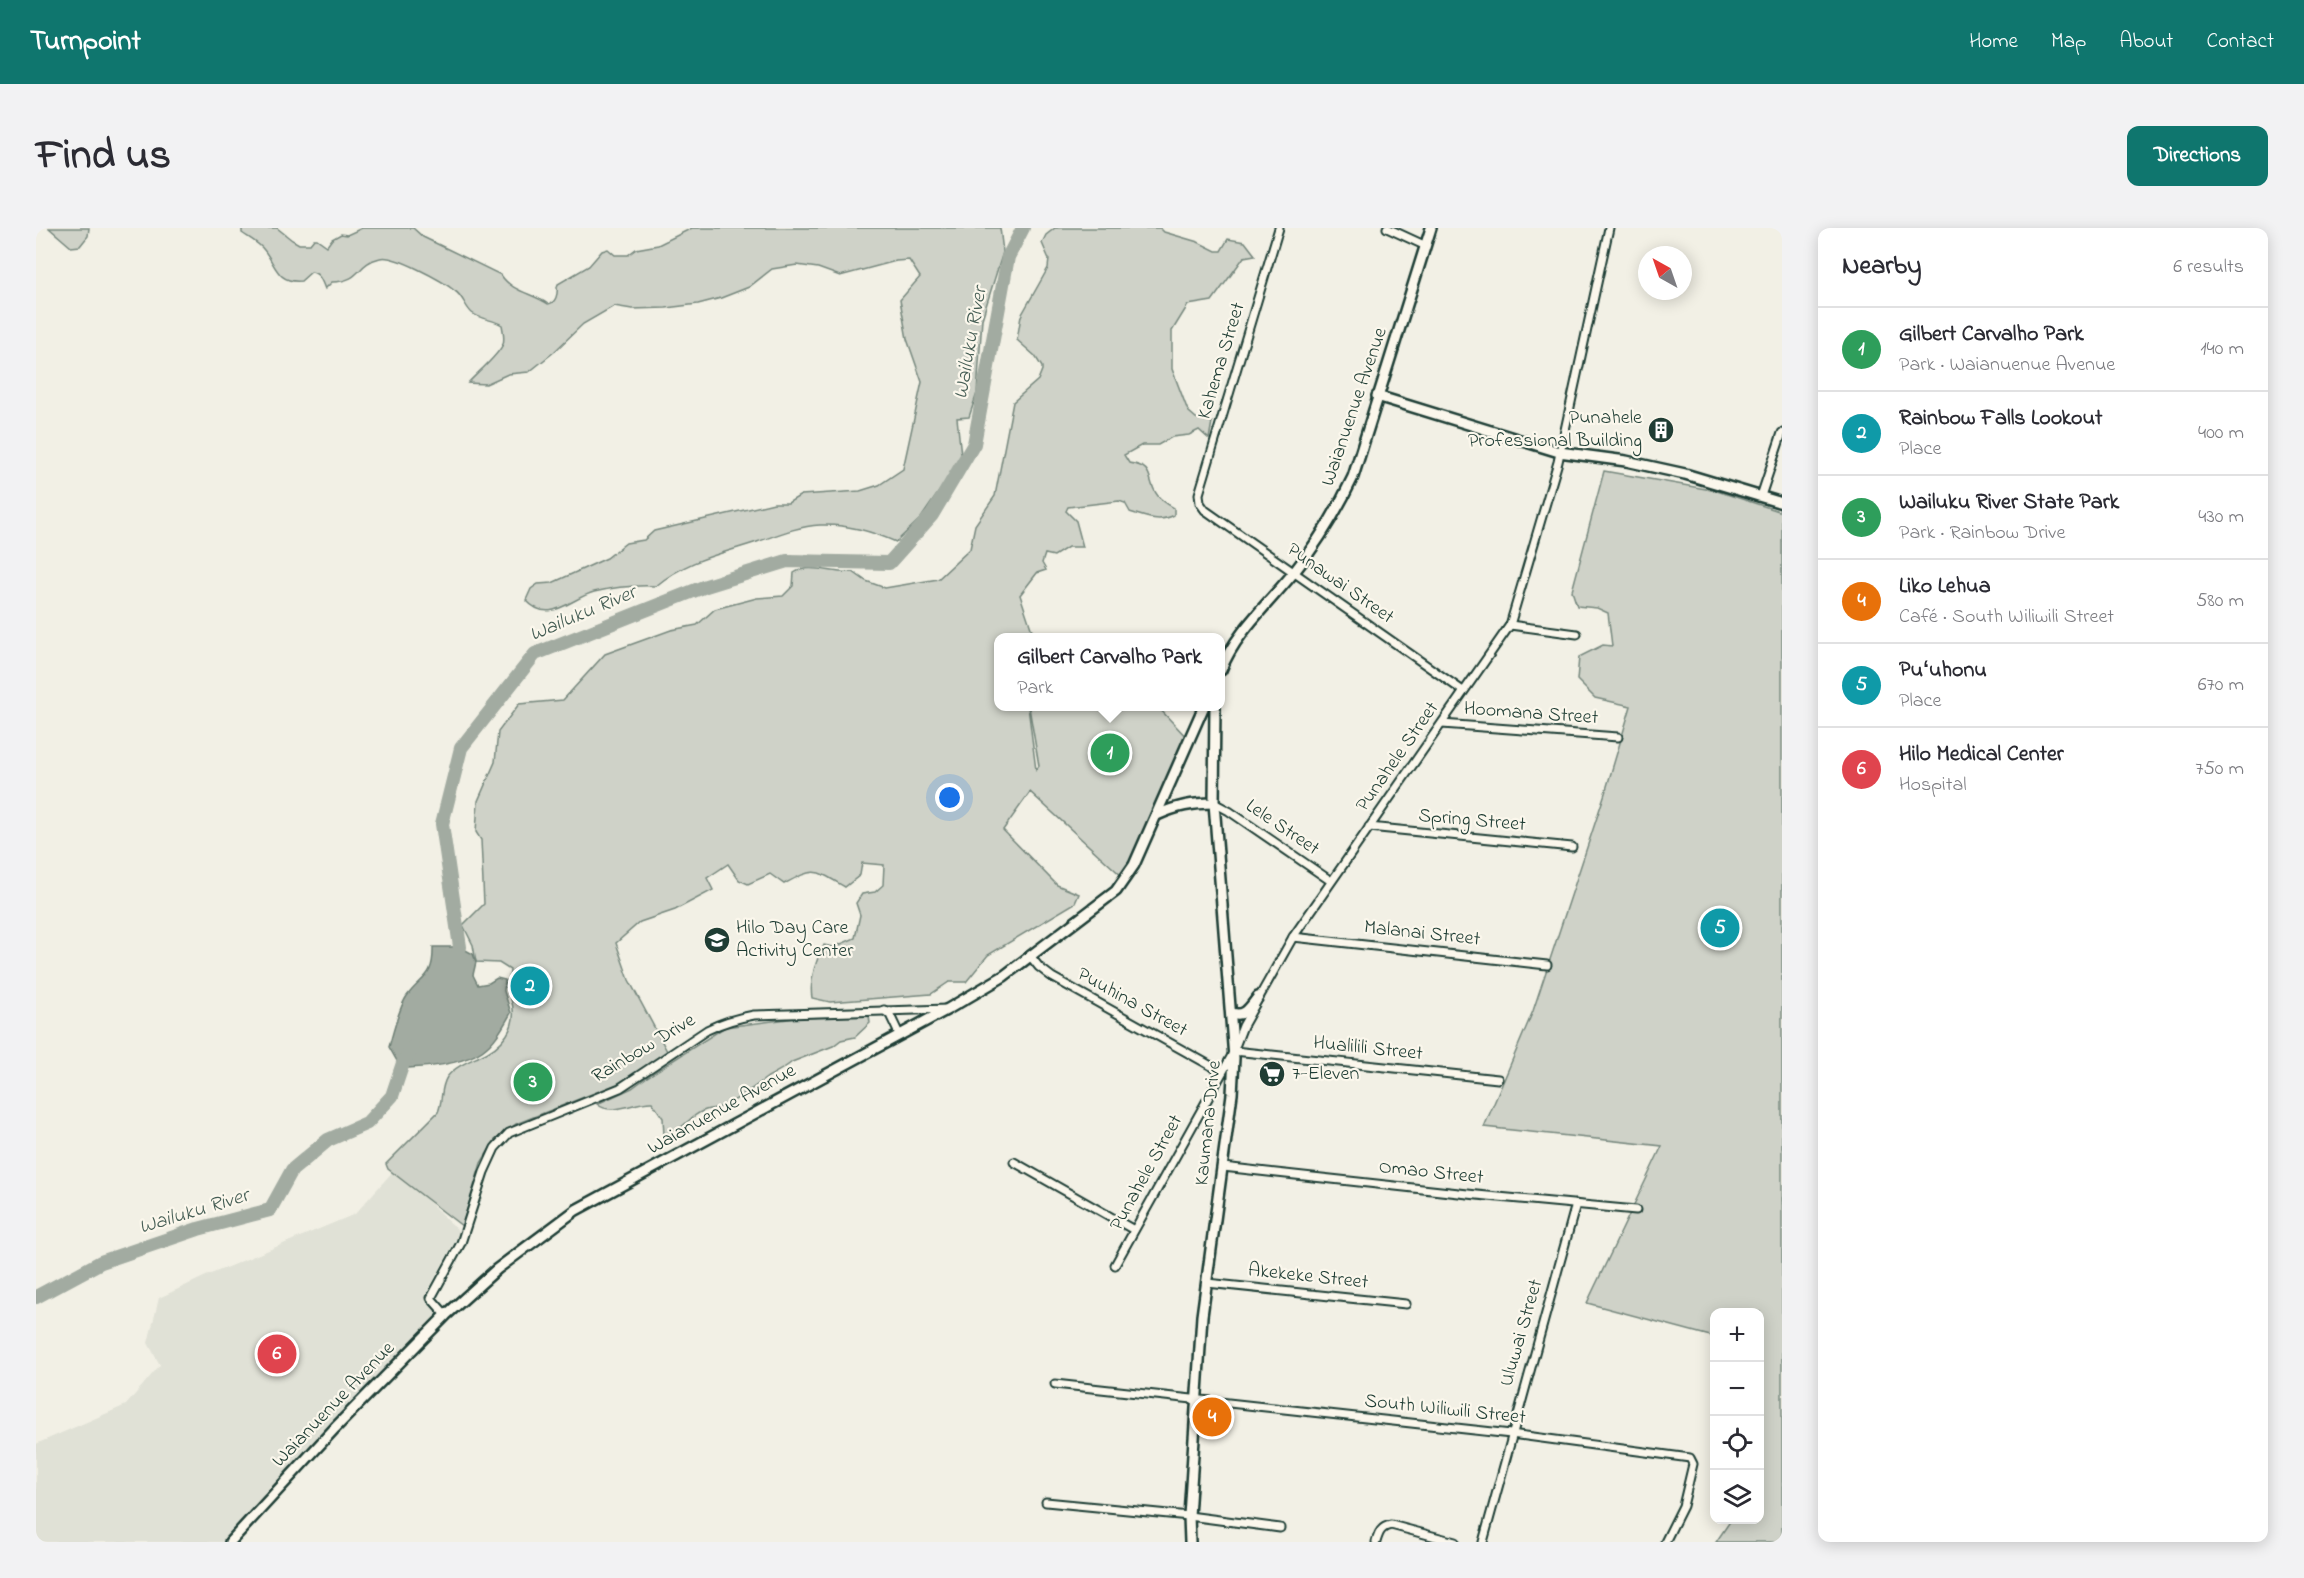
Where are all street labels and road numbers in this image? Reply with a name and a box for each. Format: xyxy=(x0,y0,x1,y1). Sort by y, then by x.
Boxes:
street label: Kahema Street xyxy=(1190,299,1254,423)
street label: Waianuenue Avenue xyxy=(1314,324,1396,490)
street label: Punawai Street xyxy=(1280,536,1400,632)
street label: Hoomana Street xyxy=(1463,695,1600,733)
street label: Punahele Street xyxy=(1349,696,1447,818)
street label: Lele Street xyxy=(1239,792,1325,864)
street label: Spring Street xyxy=(1417,802,1527,841)
street label: Malanai Street xyxy=(1362,913,1482,955)
street label: Puuhina Street xyxy=(1071,961,1193,1045)
street label: Rainbow Drive xyxy=(587,1007,701,1091)
street label: Hualilili Street xyxy=(1312,1029,1425,1069)
street label: Waianuenue Avenue xyxy=(642,1057,802,1163)
street label: Kaumana Drive xyxy=(1188,1059,1230,1187)
street label: Punahele Street xyxy=(1103,1109,1191,1236)
street label: Omao Street xyxy=(1377,1153,1485,1193)
street label: Akekeke Street xyxy=(1246,1256,1370,1298)
street label: Uluwai Street xyxy=(1493,1276,1551,1390)
street label: Waianuenue Avenue xyxy=(266,1335,402,1475)
street label: South Wiliwili Street xyxy=(1363,1387,1527,1433)

